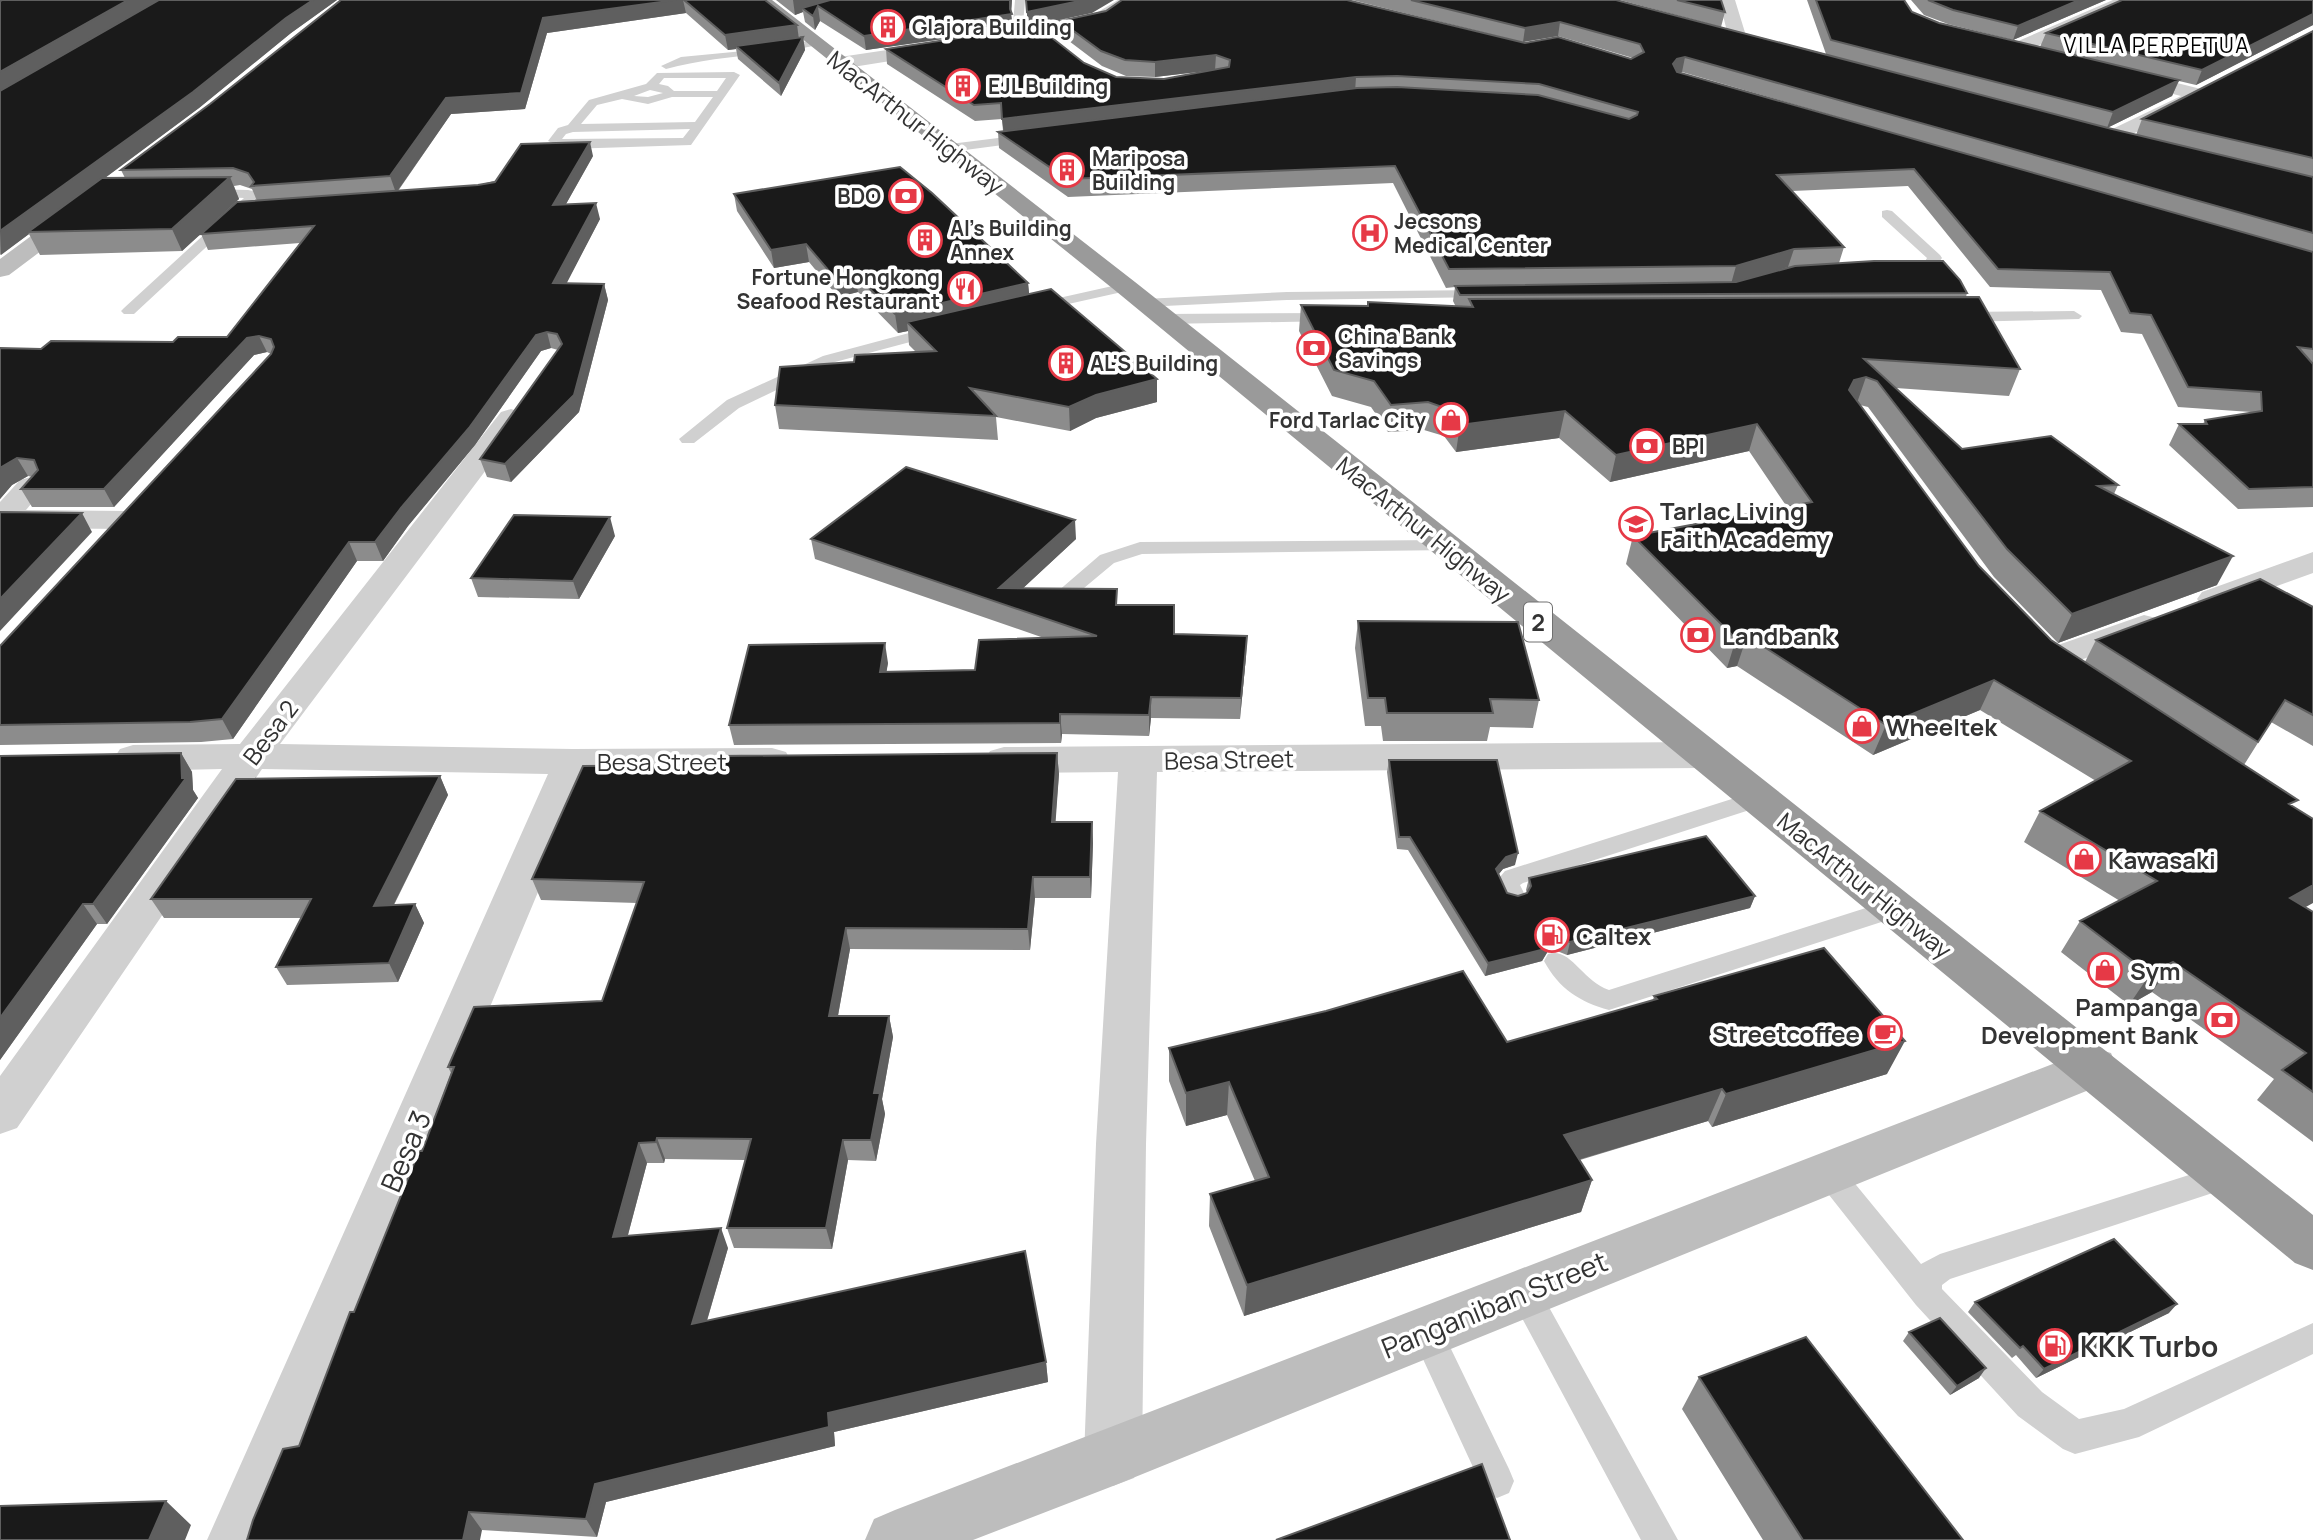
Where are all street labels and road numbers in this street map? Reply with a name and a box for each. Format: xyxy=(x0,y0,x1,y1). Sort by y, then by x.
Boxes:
street label: MacArthur Highway xyxy=(821,43,1011,202)
street label: MacArthur Highway xyxy=(1330,448,1518,610)
road number: 2 xyxy=(1524,602,1552,642)
street label: Besa 2 xyxy=(235,693,305,771)
street label: Besa Street xyxy=(1164,741,1294,777)
street label: Besa Street xyxy=(597,745,727,778)
street label: MacArthur Highway xyxy=(1771,804,1959,966)
street label: Besa 3 xyxy=(371,1105,439,1197)
street label: Panganiban Street xyxy=(1375,1241,1613,1367)

